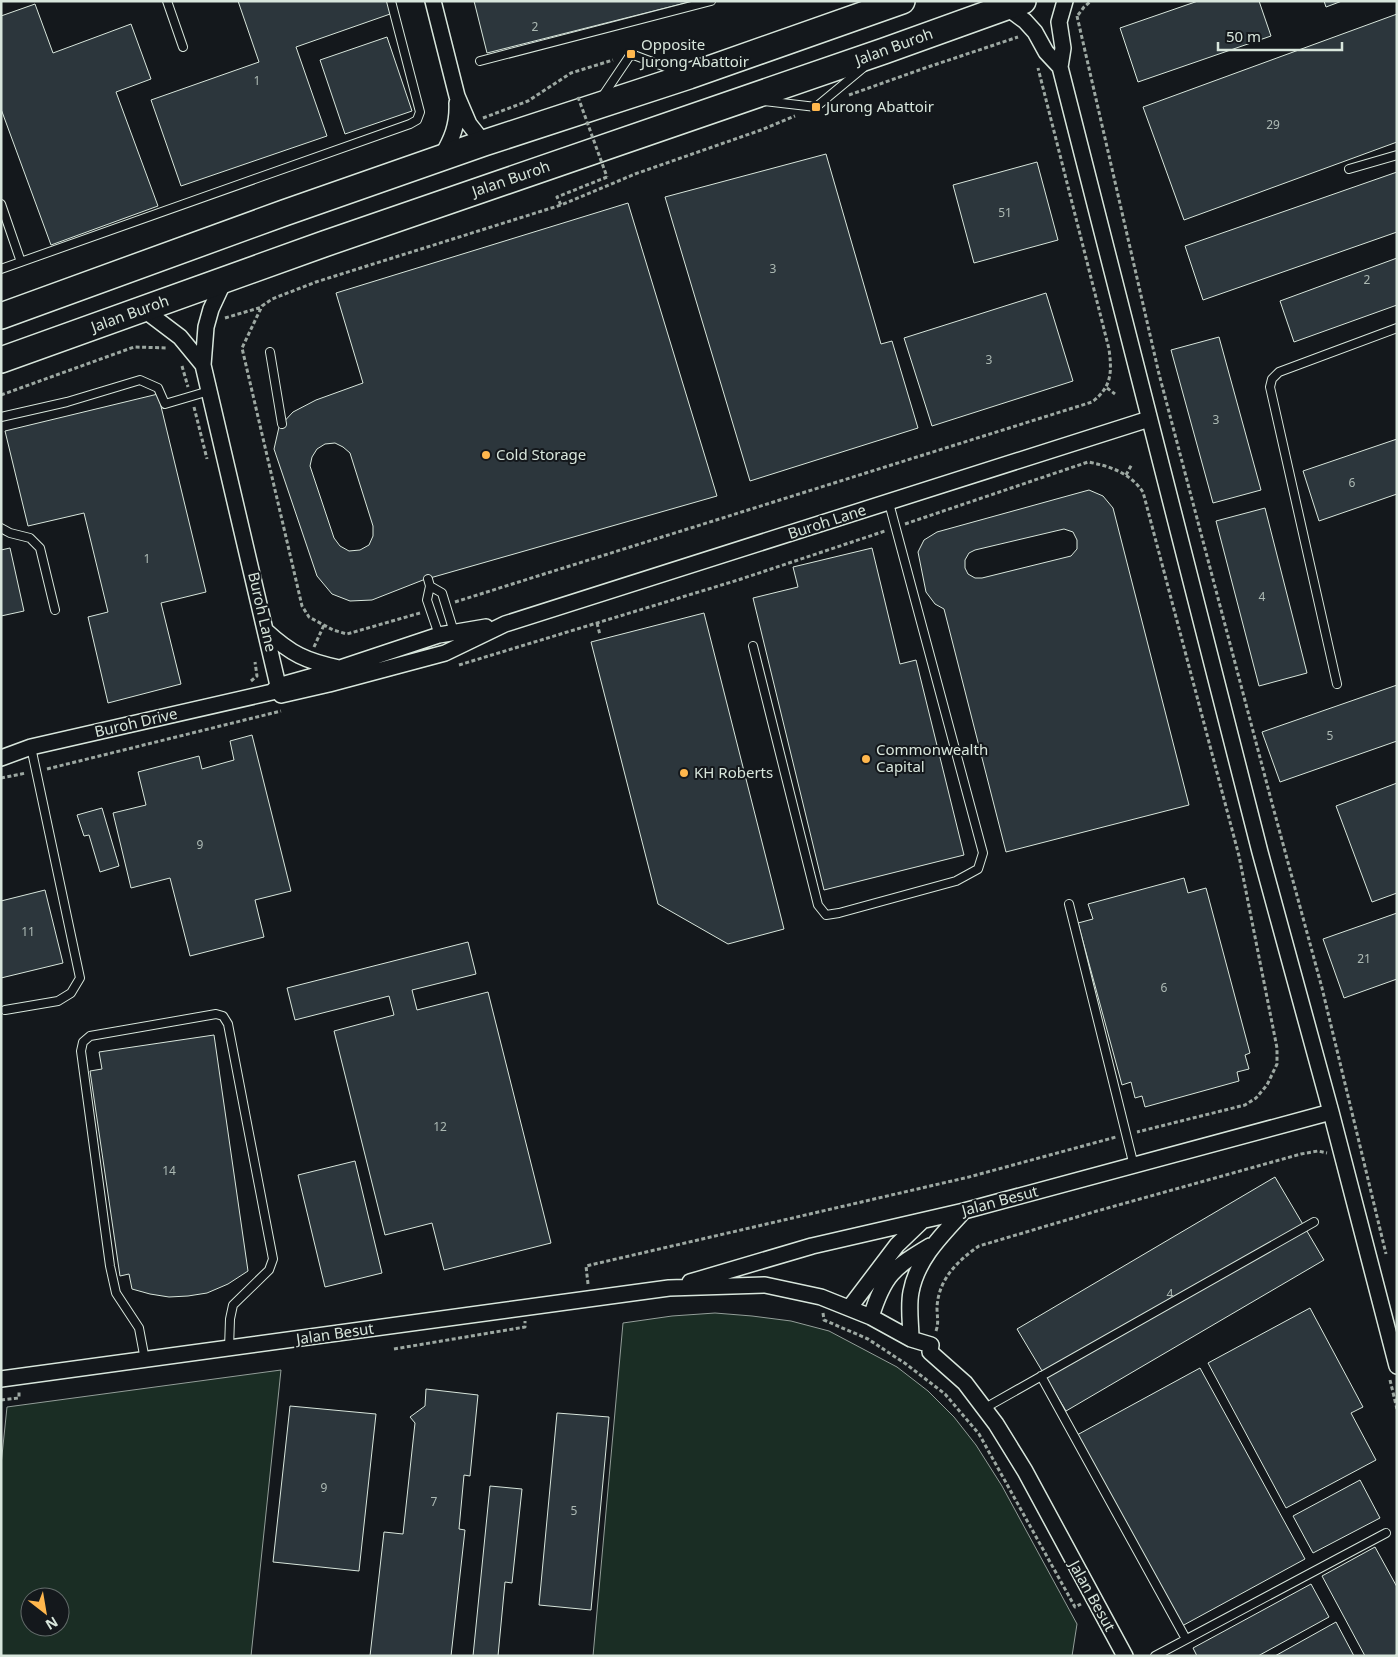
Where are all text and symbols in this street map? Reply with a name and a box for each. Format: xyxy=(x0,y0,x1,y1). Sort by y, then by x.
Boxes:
house number: 2 xyxy=(532,18,539,35)
scale bar xyxy=(1218,20,1342,52)
street label: Jalan Buroh xyxy=(850,23,935,70)
text: 50 m xyxy=(1226,26,1261,46)
place label: Opposite Jurong Abattoir xyxy=(639,34,749,71)
marker: Opposite Jurong Abattoir xyxy=(625,48,637,60)
house number: 1 xyxy=(254,72,260,89)
place label: Jurong Abattoir xyxy=(824,96,934,116)
marker: Jurong Abattoir xyxy=(810,101,822,113)
house number: 29 xyxy=(1266,116,1280,133)
street label: Jalan Buroh xyxy=(467,155,552,201)
house number: 51 xyxy=(998,204,1012,221)
house number: 3 xyxy=(770,260,777,277)
house number: 2 xyxy=(1364,271,1371,288)
street label: Jalan Buroh xyxy=(86,290,171,337)
house number: 3 xyxy=(986,351,993,368)
house number: 3 xyxy=(1213,411,1220,428)
place label: Cold Storage xyxy=(496,444,586,464)
marker: Cold Storage xyxy=(480,449,492,461)
house number: 6 xyxy=(1349,474,1356,491)
street label: Buroh Lane xyxy=(785,499,868,543)
house number: 1 xyxy=(144,550,150,567)
street label: Buroh Lane xyxy=(244,570,282,654)
house number: 4 xyxy=(1259,588,1266,605)
street label: Buroh Drive xyxy=(92,703,179,741)
house number: 5 xyxy=(1327,727,1334,744)
place label: Commonwealth Capital xyxy=(876,739,988,776)
marker: Commonwealth Capital xyxy=(860,753,872,765)
place label: KH Roberts xyxy=(694,762,773,782)
marker: KH Roberts xyxy=(678,767,690,779)
house number: 9 xyxy=(197,836,204,853)
house number: 11 xyxy=(21,923,35,940)
house number: 21 xyxy=(1357,950,1371,967)
house number: 6 xyxy=(1161,979,1168,996)
house number: 12 xyxy=(433,1118,447,1135)
house number: 14 xyxy=(162,1162,176,1179)
street label: Jalan Besut xyxy=(958,1180,1041,1220)
house number: 4 xyxy=(1167,1285,1174,1302)
street label: Jalan Besut xyxy=(293,1318,375,1349)
house number: 9 xyxy=(321,1479,328,1496)
house number: 7 xyxy=(431,1493,438,1510)
house number: 5 xyxy=(571,1502,578,1519)
street label: Jalan Besut xyxy=(1064,1555,1121,1635)
north arrow xyxy=(20,1587,70,1637)
text: N xyxy=(42,1612,62,1635)

